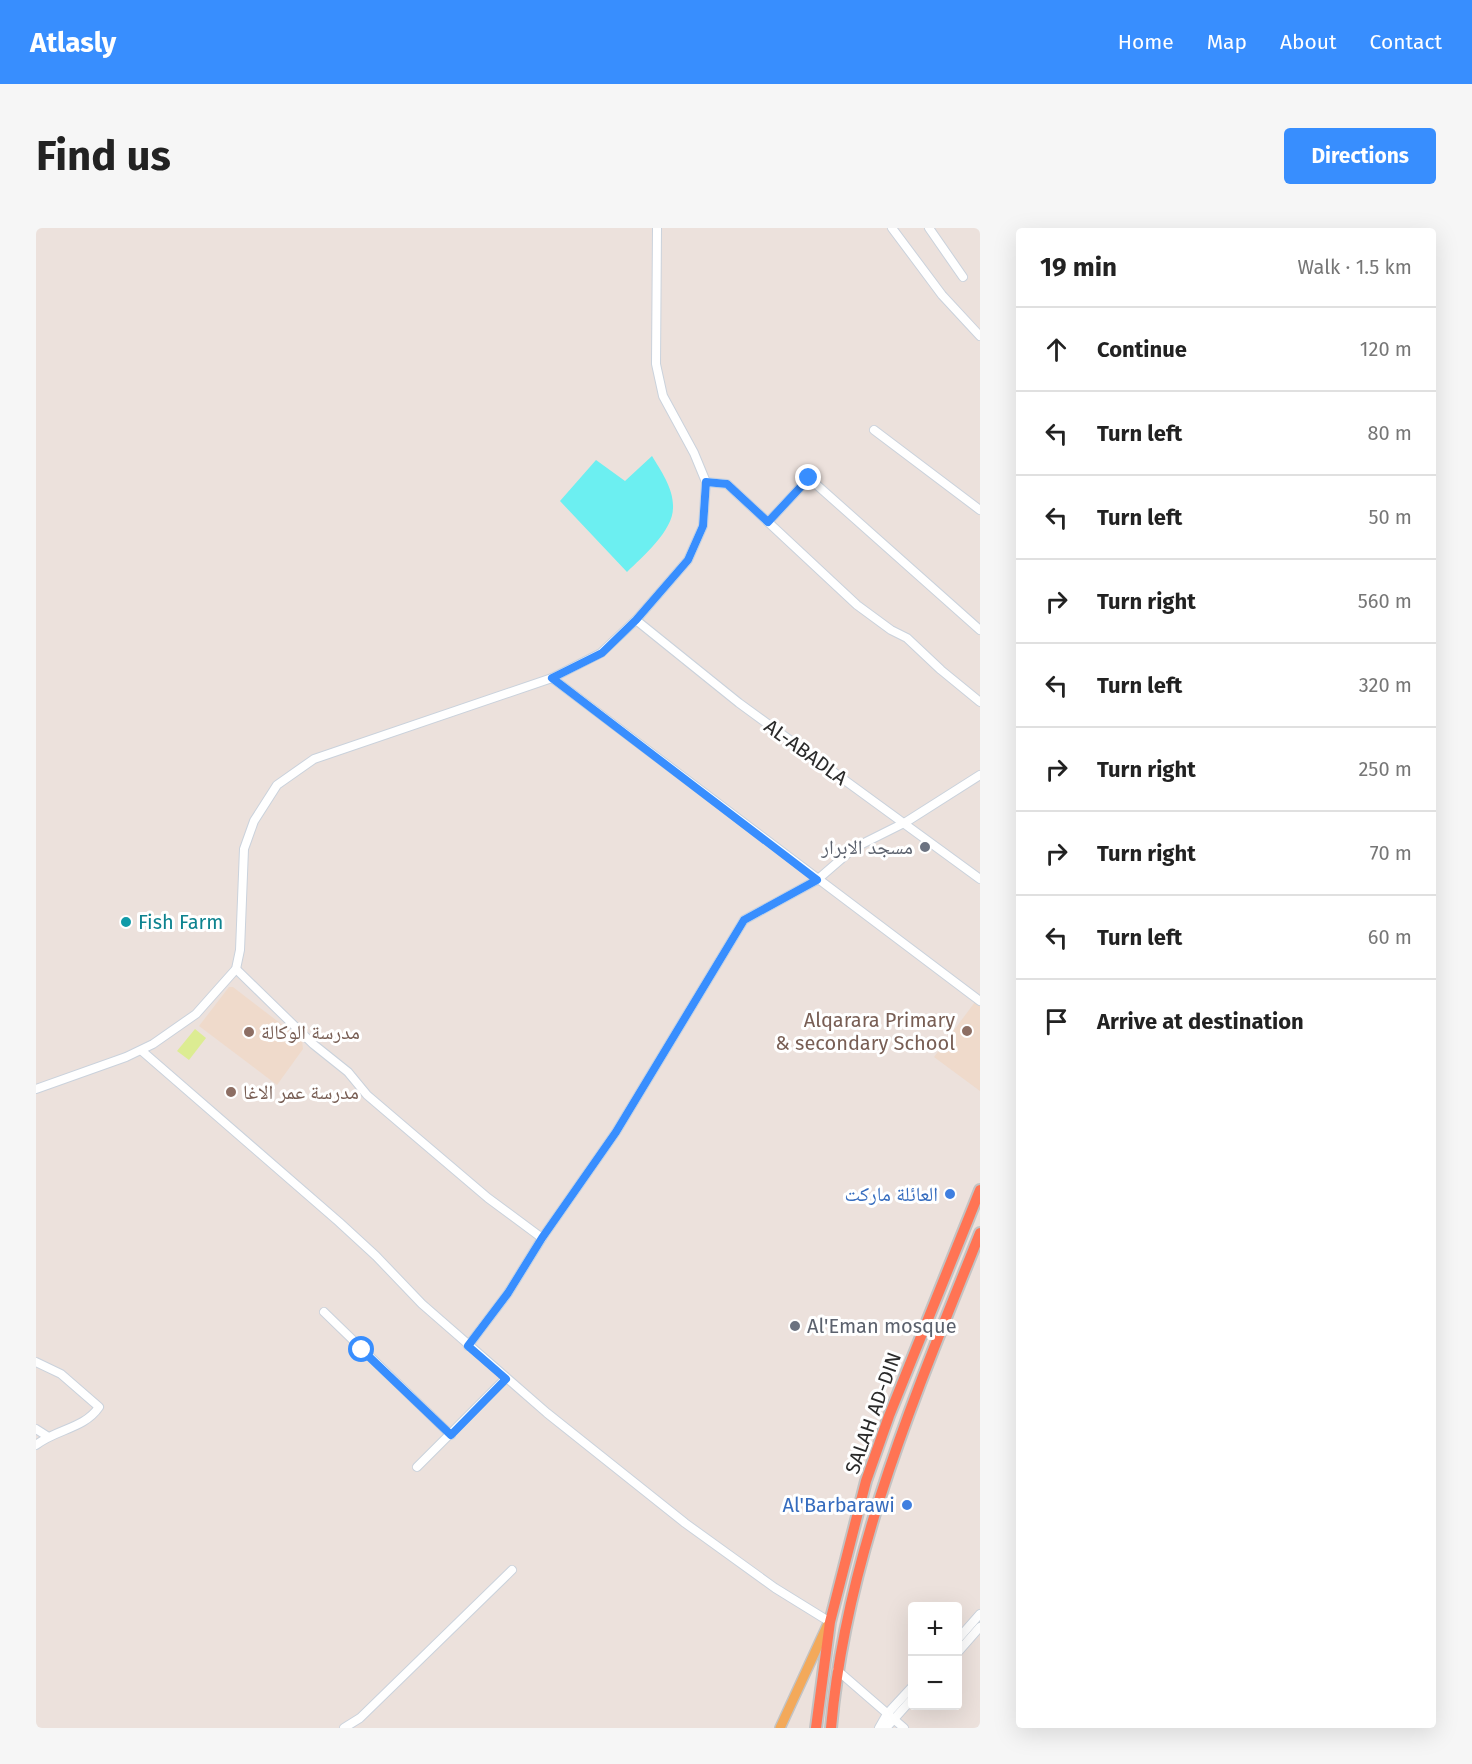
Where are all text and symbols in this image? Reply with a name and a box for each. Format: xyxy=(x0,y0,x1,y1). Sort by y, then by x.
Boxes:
text: Atlasly xyxy=(30,26,116,59)
text: Home xyxy=(1118,29,1174,55)
text: Map xyxy=(1207,29,1247,55)
text: About xyxy=(1280,29,1337,55)
text: Contact xyxy=(1370,29,1442,55)
button: Directions xyxy=(1284,128,1436,184)
text: Find us xyxy=(36,131,171,181)
text: 19 min xyxy=(1040,252,1117,283)
text: Walk · 1.5 km xyxy=(1298,255,1412,279)
icon: ahead xyxy=(1040,333,1073,366)
text: Continue xyxy=(1097,336,1187,363)
text: 120 m xyxy=(1360,337,1412,361)
icon: left xyxy=(1040,417,1073,450)
text: Turn left xyxy=(1097,420,1182,447)
text: 80 m xyxy=(1367,421,1412,445)
route end xyxy=(795,464,821,490)
icon: left xyxy=(1040,501,1073,534)
text: Turn left xyxy=(1097,504,1182,531)
text: 50 m xyxy=(1368,505,1412,529)
icon: right xyxy=(1040,585,1073,618)
text: Turn right xyxy=(1097,588,1196,615)
text: 560 m xyxy=(1358,589,1412,613)
icon: left xyxy=(1040,669,1073,702)
text: Turn left xyxy=(1097,672,1182,699)
text: 320 m xyxy=(1359,673,1412,697)
street label: AL-ABADLA xyxy=(760,714,853,790)
icon: right xyxy=(1040,753,1073,786)
text: Turn right xyxy=(1097,756,1196,783)
text: 250 m xyxy=(1358,757,1412,781)
place label: مسجد الابرار xyxy=(820,835,913,859)
icon: right xyxy=(1040,837,1073,870)
marker: مسجد الابرار xyxy=(918,840,932,854)
text: Turn right xyxy=(1097,840,1196,867)
text: 70 m xyxy=(1370,841,1412,865)
place label: Fish Farm xyxy=(138,910,223,934)
marker: Fish Farm xyxy=(119,915,133,929)
icon: left xyxy=(1040,921,1073,954)
text: Turn left xyxy=(1097,924,1182,951)
text: 60 m xyxy=(1368,925,1412,949)
icon: arrive xyxy=(1040,1005,1073,1038)
place label: Alqarara Primary & secondary School xyxy=(775,1008,955,1055)
text: Arrive at destination xyxy=(1097,1008,1304,1035)
place label: مدرسة الوكالة xyxy=(261,1020,360,1044)
marker: Alqarara Primary & secondary School xyxy=(960,1024,974,1038)
marker: مدرسة الوكالة xyxy=(242,1025,256,1039)
place label: مدرسة عمر الاغا xyxy=(243,1080,359,1104)
marker: مدرسة عمر الاغا xyxy=(224,1085,238,1099)
place label: العائلة ماركت xyxy=(844,1182,938,1206)
marker: العائلة ماركت xyxy=(943,1187,957,1201)
place label: Al'Eman mosque xyxy=(807,1314,957,1338)
marker: Al'Eman mosque xyxy=(788,1319,802,1333)
route start xyxy=(348,1336,374,1362)
street label: SALAH AD-DIN xyxy=(840,1349,906,1477)
place label: Al'Barbarawi xyxy=(783,1493,895,1517)
marker: Al'Barbarawi xyxy=(900,1498,914,1512)
map controls xyxy=(908,1602,962,1710)
button: + xyxy=(908,1602,962,1656)
button: − xyxy=(908,1656,962,1710)

